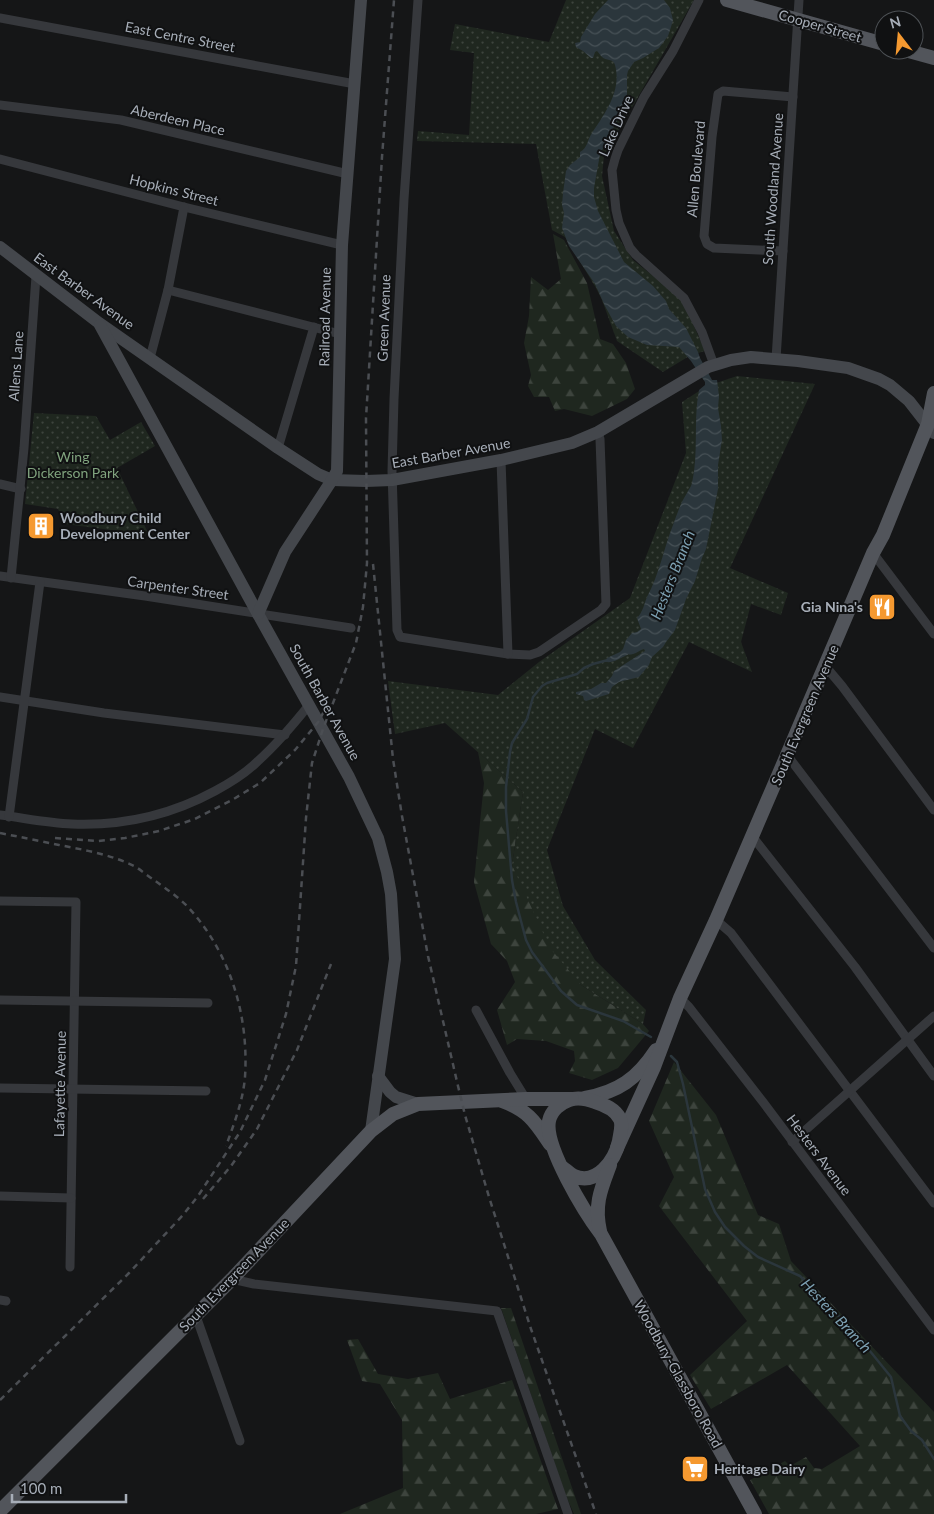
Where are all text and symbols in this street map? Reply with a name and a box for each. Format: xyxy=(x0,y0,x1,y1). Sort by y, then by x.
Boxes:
street label: Cooper Street xyxy=(777,6,864,45)
north arrow xyxy=(874,10,924,60)
text: N xyxy=(888,12,903,32)
street label: East Centre Street xyxy=(124,18,236,56)
street label: Lake Drive xyxy=(595,93,637,159)
street label: Aberdeen Place xyxy=(129,100,227,139)
street label: South Woodland Avenue xyxy=(759,112,786,266)
street label: Allen Boulevard xyxy=(683,120,708,218)
street label: Hopkins Street xyxy=(128,170,220,209)
street label: East Barber Avenue xyxy=(31,248,138,333)
street label: Railroad Avenue xyxy=(315,267,334,367)
street label: Green Avenue xyxy=(373,274,394,362)
street label: Allens Lane xyxy=(5,330,26,402)
street label: East Barber Avenue xyxy=(390,434,512,471)
park label: Wing Dickerson Park xyxy=(27,448,120,481)
place label: Woodbury Child Development Center xyxy=(60,509,191,542)
building icon: Woodbury Child Development Center xyxy=(26,511,56,541)
water label: Hesters Branch xyxy=(646,527,698,622)
street label: Carpenter Street xyxy=(126,572,230,603)
restaurant icon: Gia Nina's xyxy=(867,592,897,622)
place label: Gia Nina's xyxy=(801,598,863,615)
street label: South Barber Avenue xyxy=(286,641,364,763)
street label: South Evergreen Avenue xyxy=(767,642,842,788)
street label: Lafayette Avenue xyxy=(50,1031,69,1137)
street label: Hesters Avenue xyxy=(783,1111,855,1199)
street label: South Evergreen Avenue xyxy=(175,1214,292,1335)
water label: Hesters Branch xyxy=(798,1275,876,1356)
street label: Woodbury-Glassboro Road xyxy=(631,1297,726,1451)
supermarket icon: Heritage Dairy xyxy=(680,1454,710,1484)
place label: Heritage Dairy xyxy=(714,1460,806,1477)
scale bar xyxy=(12,1472,126,1504)
text: 100 m xyxy=(20,1479,62,1497)

